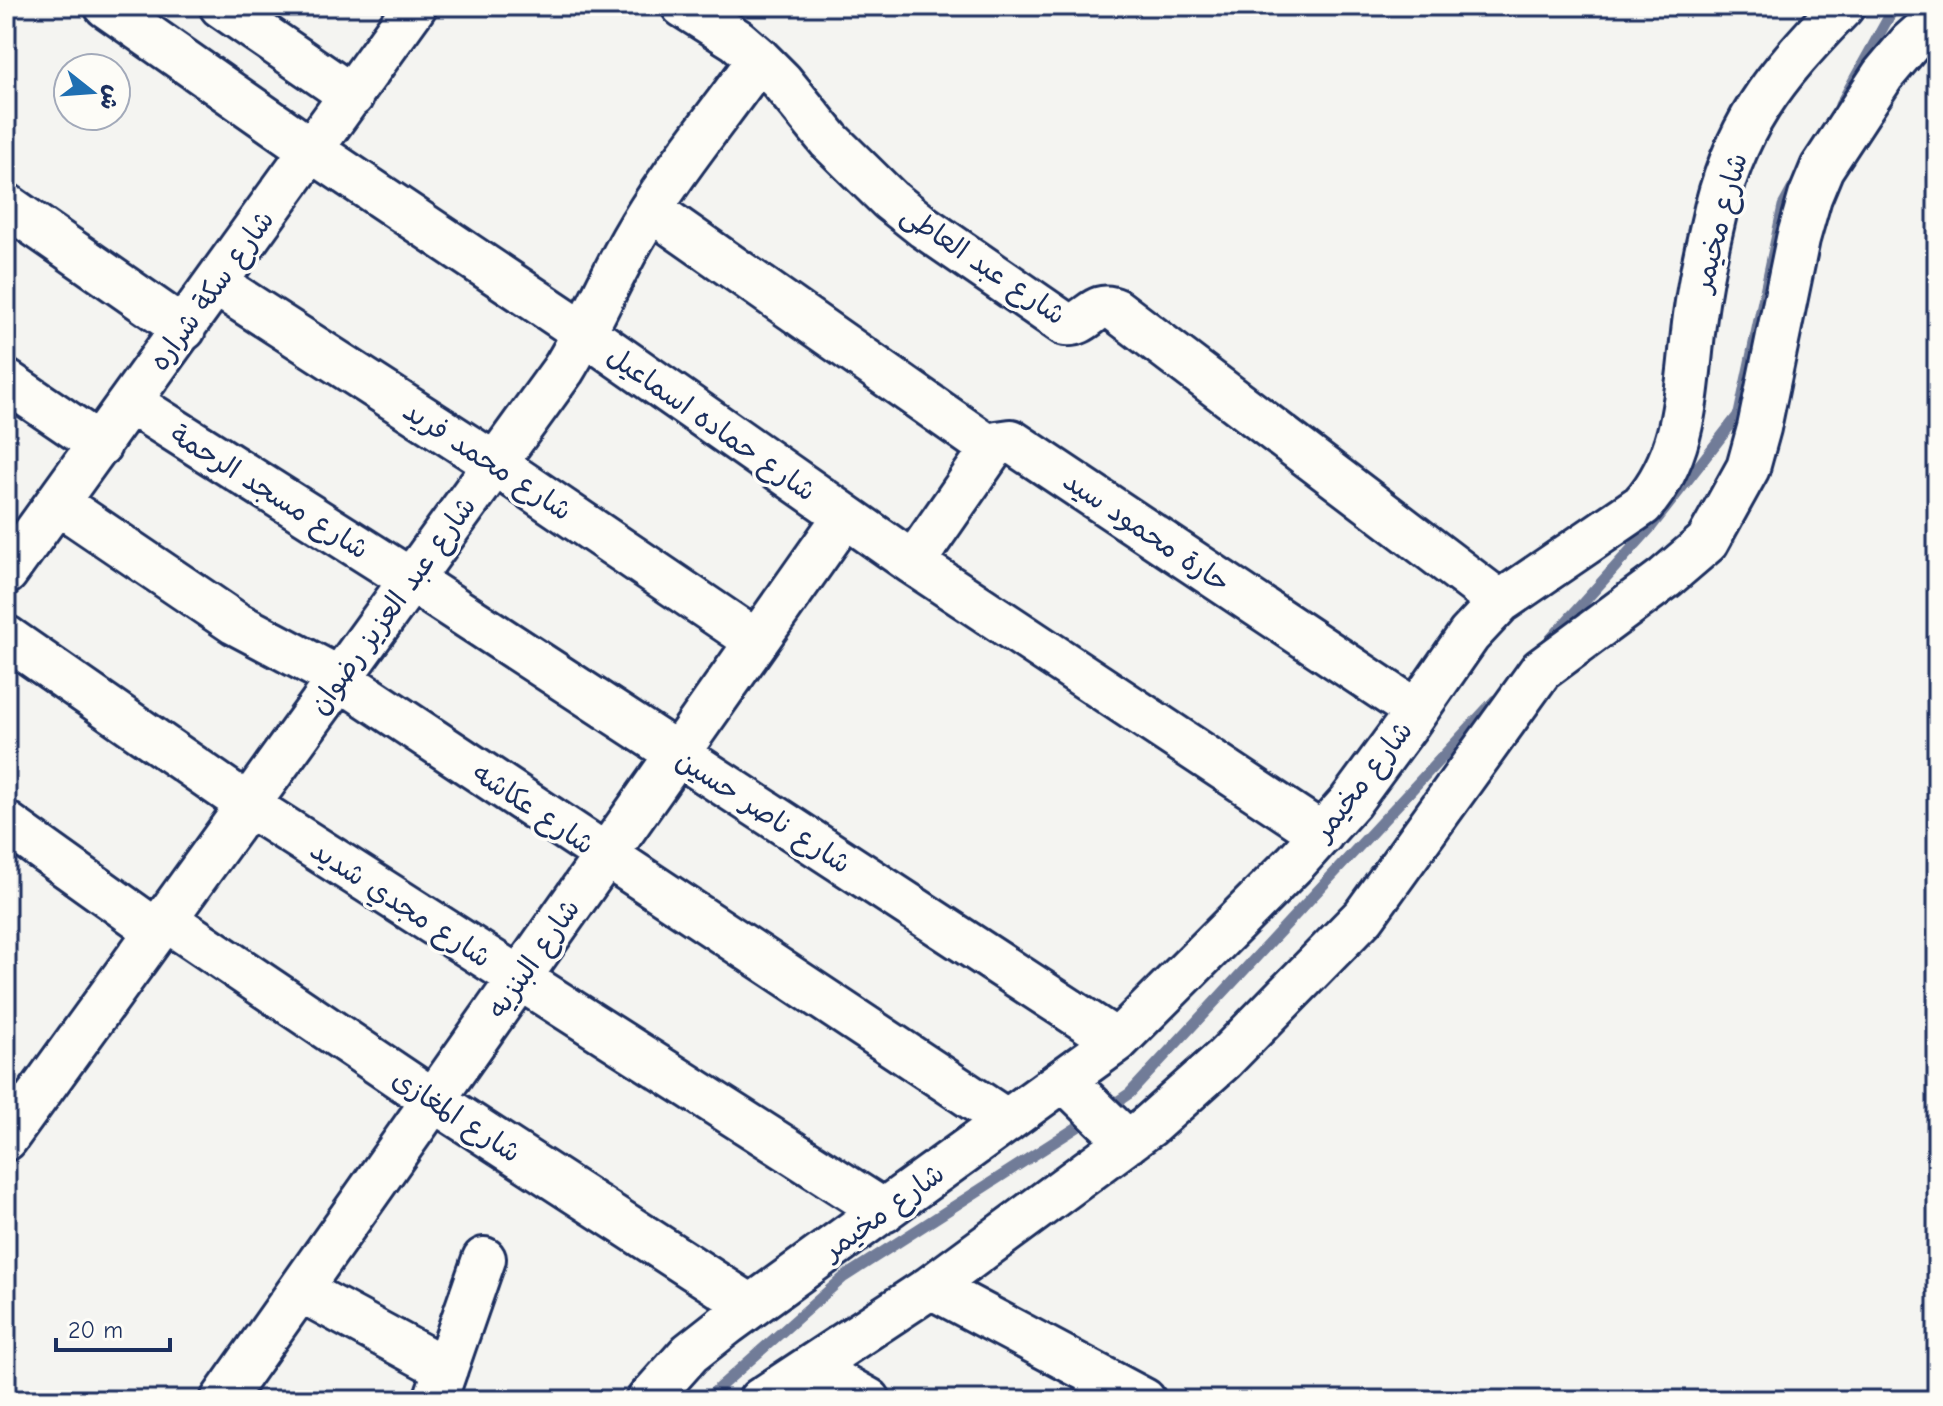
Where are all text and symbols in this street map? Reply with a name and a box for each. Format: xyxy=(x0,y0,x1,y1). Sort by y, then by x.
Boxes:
north arrow xyxy=(52,52,132,132)
text: ش xyxy=(94,82,126,113)
street label: شارع مخيمر xyxy=(1686,149,1757,298)
street label: شارع عبد العاطى xyxy=(894,198,1071,334)
street label: شارع سكة شراره xyxy=(143,204,283,379)
street label: شارع حماده اسماعيل xyxy=(599,340,822,510)
street label: شارع محمد فريد xyxy=(396,395,578,530)
street label: شارع مسجد الرحمة xyxy=(163,418,374,568)
street label: حارة محمود سيد xyxy=(1057,464,1236,599)
street label: شارع عبد العزيز رضوان xyxy=(303,491,485,722)
street label: شارع مخيمر xyxy=(1305,715,1422,850)
street label: شارع ناصر حسين xyxy=(669,744,857,883)
street label: شارع عكاشه xyxy=(465,757,600,864)
street label: شارع مجدي شديد xyxy=(302,834,497,977)
street label: شارع البنزيه xyxy=(481,893,589,1026)
street label: شارع المغازى xyxy=(385,1063,527,1172)
street label: شارع مخيمر xyxy=(815,1157,952,1270)
scale bar xyxy=(56,1302,170,1352)
text: 20 m xyxy=(68,1316,123,1344)

